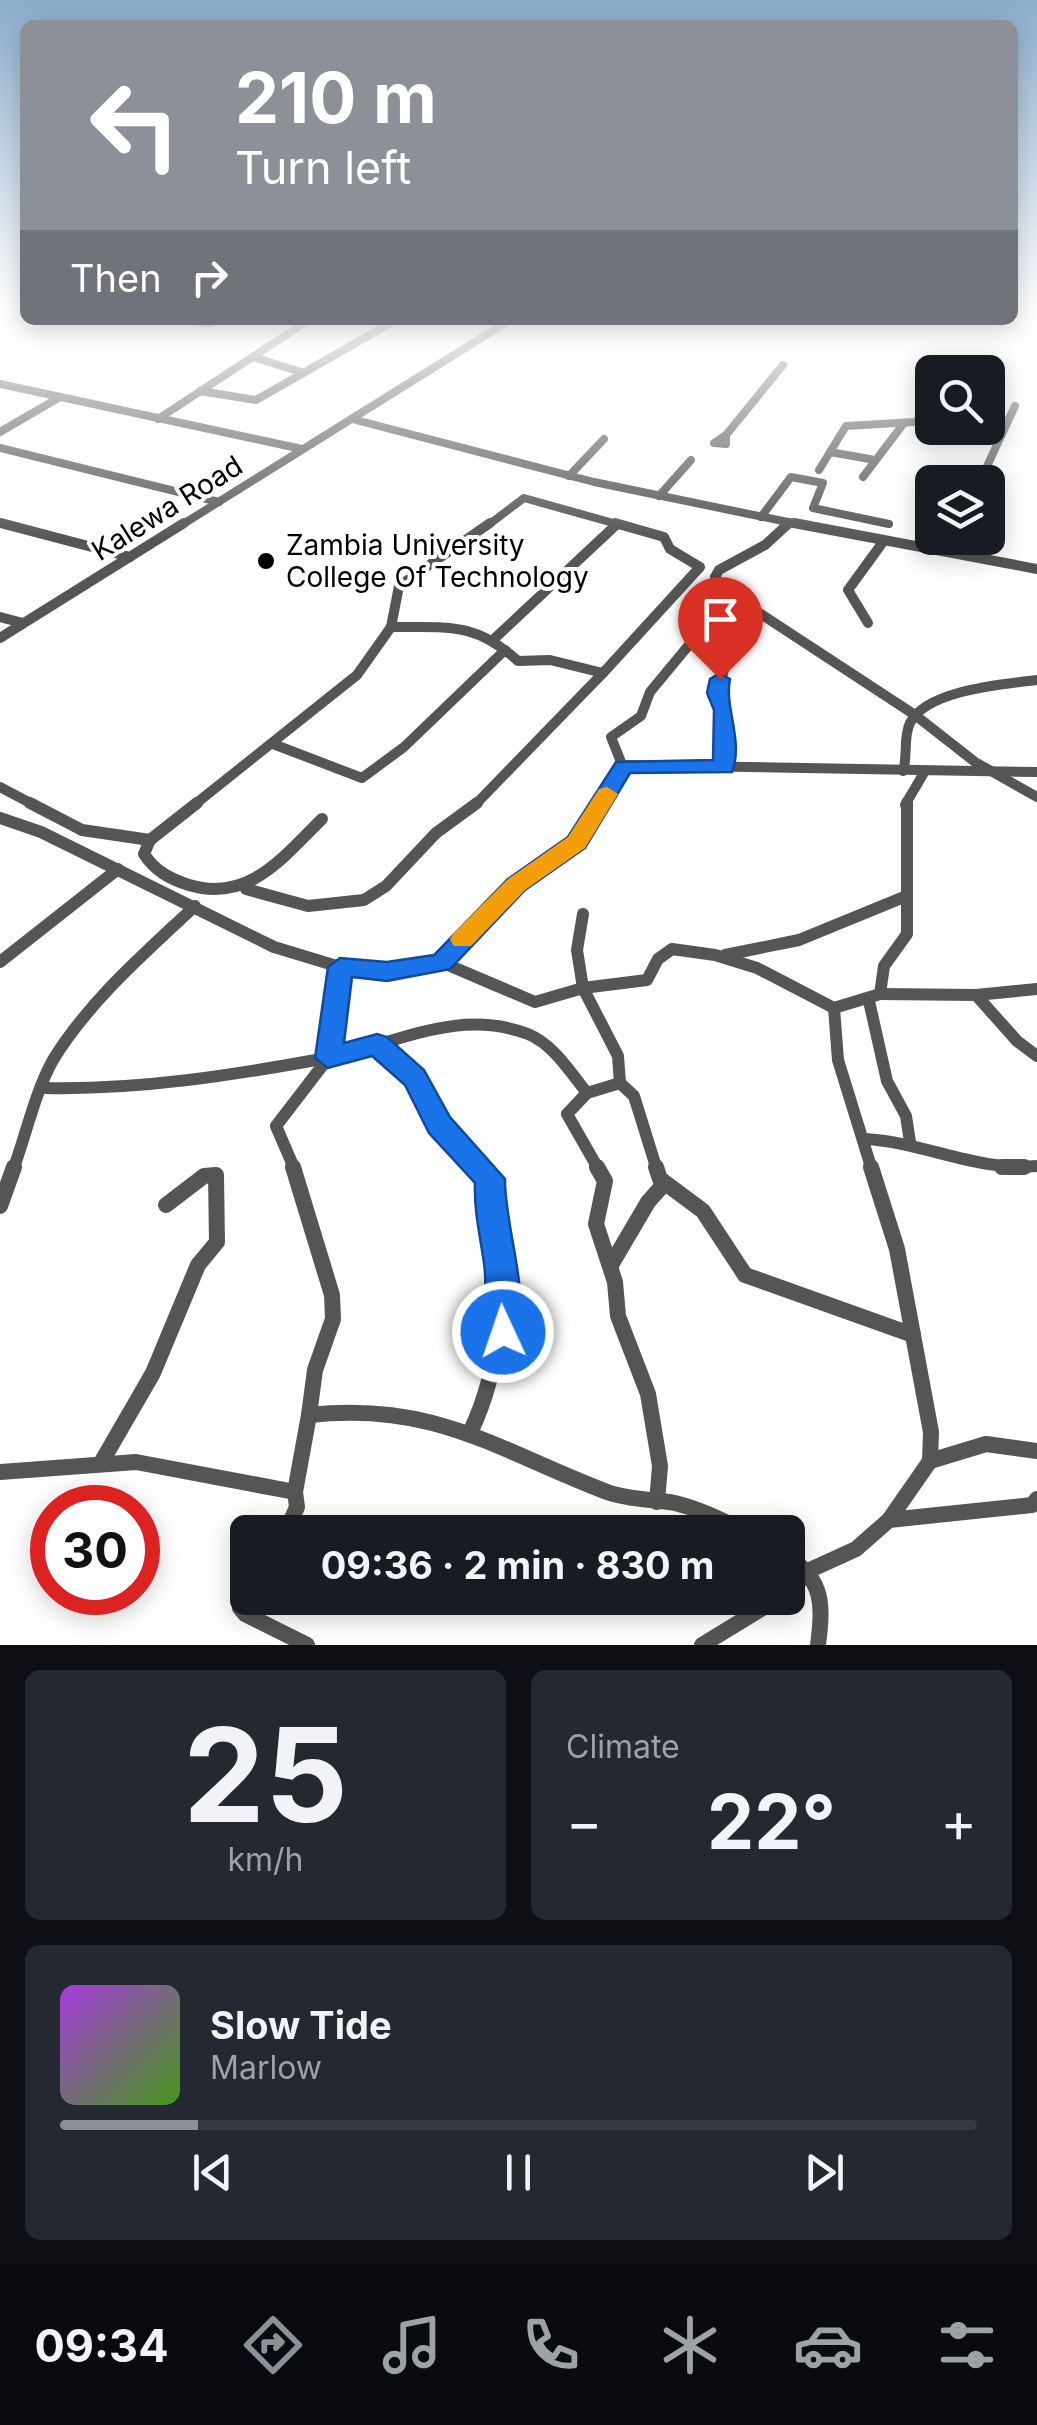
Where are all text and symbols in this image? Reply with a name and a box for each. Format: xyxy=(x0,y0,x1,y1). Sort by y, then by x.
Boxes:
text: 210 m xyxy=(235,55,437,140)
icon: left xyxy=(70,60,200,190)
text: Turn left xyxy=(235,140,411,195)
icon: right xyxy=(182,250,237,305)
text: Then xyxy=(70,255,162,301)
map controls xyxy=(915,355,1005,555)
button: search xyxy=(915,355,1005,445)
street label: Kalewa Road xyxy=(85,448,249,568)
button: layers xyxy=(915,465,1005,555)
place label: Zambia University College Of Technology xyxy=(286,528,589,594)
marker: Zambia University College Of Technology xyxy=(255,550,277,572)
pin xyxy=(678,577,763,680)
icon: arrive xyxy=(693,592,748,647)
position arrow xyxy=(451,1280,555,1384)
speed limit sign: 30 xyxy=(30,1485,160,1615)
text: 09:36 · 2 min · 830 m xyxy=(321,1542,714,1588)
text: 25 xyxy=(183,1696,348,1853)
text: Climate xyxy=(566,1727,680,1766)
text: 22° xyxy=(707,1776,836,1867)
text: − xyxy=(566,1789,602,1855)
text: + xyxy=(941,1789,977,1855)
text: km/h xyxy=(227,1840,304,1879)
text: Slow Tide xyxy=(210,2002,392,2048)
text: Marlow xyxy=(210,2048,322,2087)
icon: previous xyxy=(185,2145,240,2200)
icon: pause xyxy=(491,2145,546,2200)
icon: next xyxy=(797,2145,852,2200)
icon: directions xyxy=(238,2310,308,2380)
icon: music xyxy=(377,2310,447,2380)
icon: phone xyxy=(516,2310,586,2380)
icon: climate xyxy=(655,2310,725,2380)
icon: car xyxy=(793,2310,863,2380)
icon: filters xyxy=(932,2310,1002,2380)
text: 09:34 xyxy=(34,2318,169,2373)

